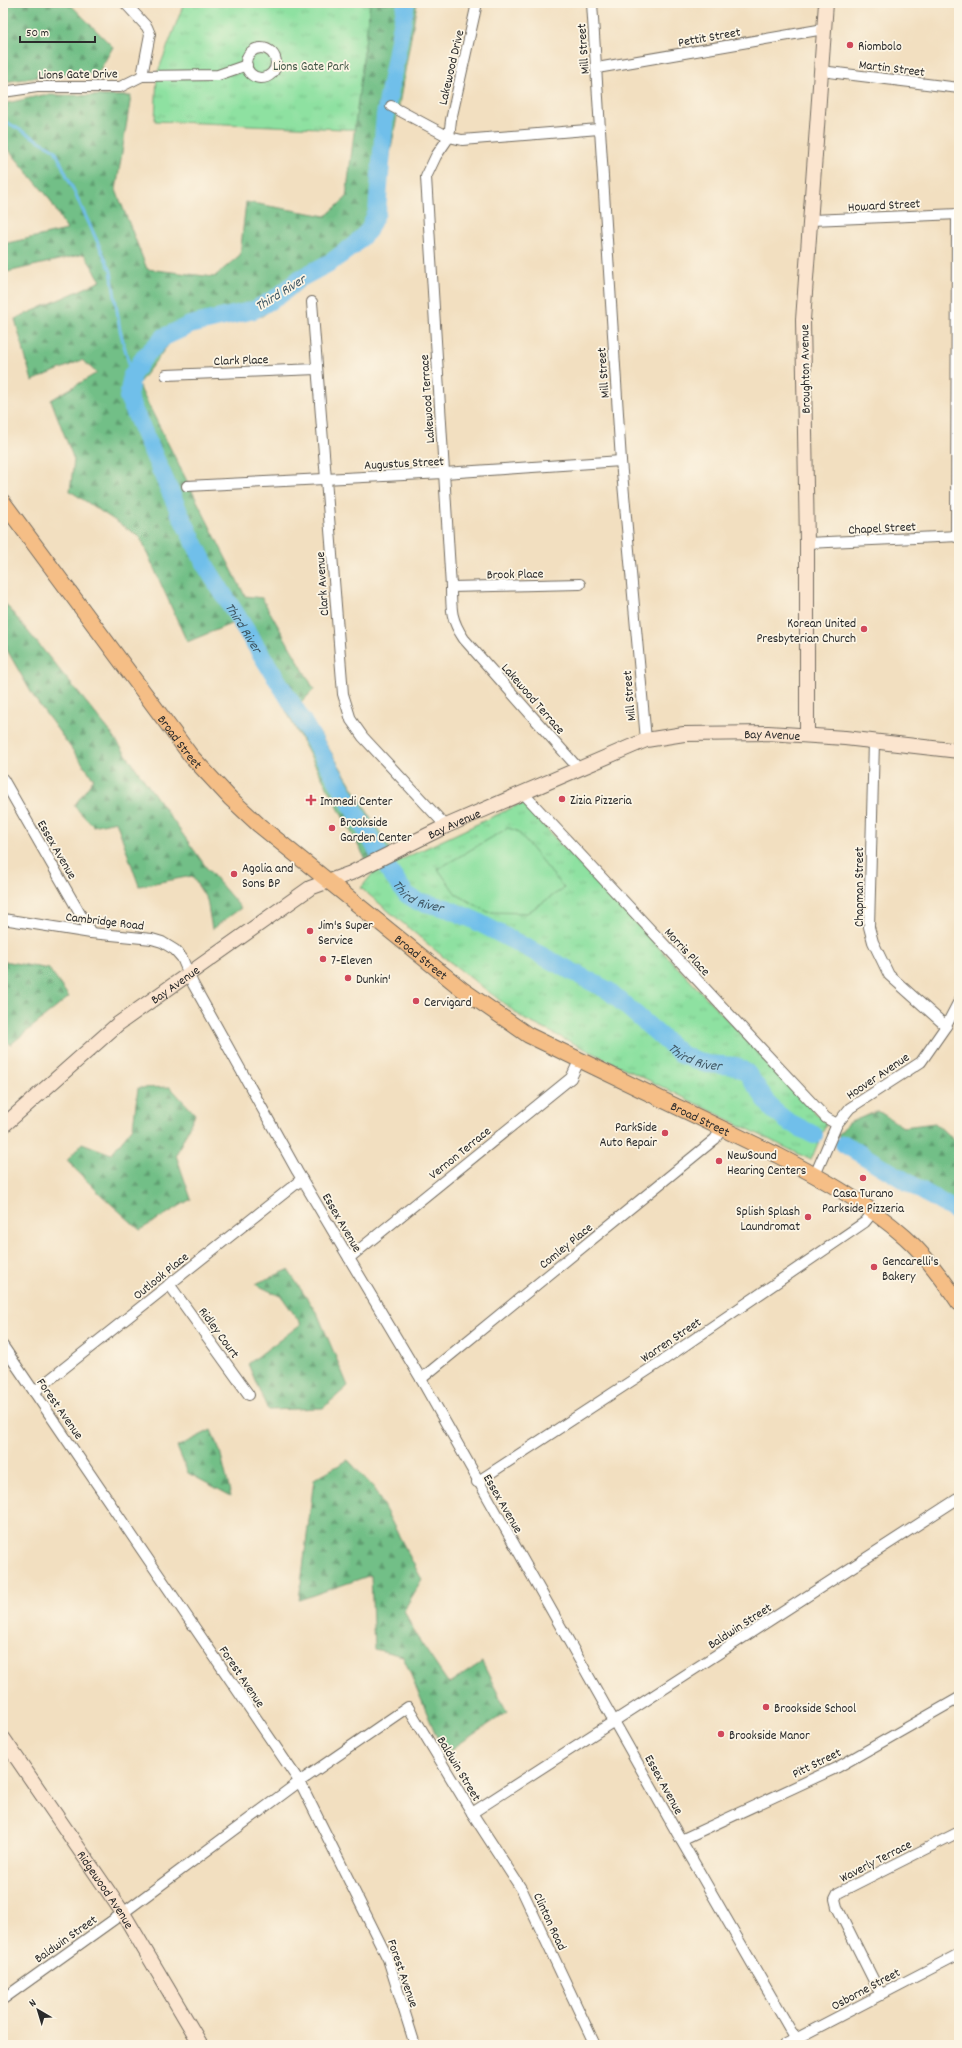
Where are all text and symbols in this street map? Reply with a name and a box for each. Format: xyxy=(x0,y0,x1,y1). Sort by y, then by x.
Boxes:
scale bar xyxy=(20,18,95,44)
street label: Mill Street xyxy=(573,23,596,75)
street label: Pettit Street xyxy=(677,24,742,53)
text: 50 m xyxy=(26,25,49,42)
street label: Lakewood Drive xyxy=(435,28,470,107)
place label: Riombolo xyxy=(858,38,902,57)
marker: Riombolo xyxy=(845,40,855,50)
street label: Martin Street xyxy=(858,56,926,83)
park label: Lions Gate Park xyxy=(273,58,349,77)
street label: Lions Gate Drive xyxy=(38,65,118,86)
street label: Howard Street xyxy=(847,195,921,218)
water label: Third River xyxy=(252,269,312,317)
street label: Broughton Avenue xyxy=(796,324,817,414)
street label: Mill Street xyxy=(593,347,616,399)
street label: Clark Place xyxy=(213,351,269,372)
street label: Lakewood Terrace xyxy=(416,353,441,444)
street label: Augustus Street xyxy=(364,453,445,476)
street label: Chapel Street xyxy=(848,518,917,541)
street label: Clark Avenue xyxy=(312,551,335,617)
street label: Brook Place xyxy=(486,565,544,585)
water label: Third River xyxy=(219,599,267,659)
place label: Korean United Presbyterian Church xyxy=(756,615,856,649)
marker: Korean United Presbyterian Church xyxy=(859,624,869,634)
street label: Lakewood Terrace xyxy=(496,660,569,740)
street label: Mill Street xyxy=(619,669,642,722)
street label: Broad Street xyxy=(152,712,206,774)
street label: Bay Avenue xyxy=(744,726,801,747)
place label: Zizia Pizzeria xyxy=(570,792,633,811)
place label: Immedi Center xyxy=(320,793,393,812)
marker: Immedi Center xyxy=(305,794,317,806)
marker: Zizia Pizzeria xyxy=(557,794,567,804)
street label: Bay Avenue xyxy=(425,805,484,846)
place label: Brookside Garden Center xyxy=(340,814,412,848)
street label: Essex Avenue xyxy=(31,817,81,884)
marker: Brookside Garden Center xyxy=(327,823,337,833)
street label: Chapman Street xyxy=(851,847,870,927)
place label: Agolia and Sons BP xyxy=(242,860,293,894)
marker: Agolia and Sons BP xyxy=(229,869,239,879)
water label: Third River xyxy=(387,876,447,919)
street label: Cambridge Road xyxy=(64,908,145,937)
place label: Jim's Super Service xyxy=(318,917,373,951)
street label: Morris Place xyxy=(659,924,714,981)
marker: Jim's Super Service xyxy=(305,926,315,936)
street label: Broad Street xyxy=(389,931,451,986)
place label: 7-Eleven xyxy=(331,952,372,971)
marker: 7-Eleven xyxy=(318,954,328,964)
street label: Bay Avenue xyxy=(148,962,205,1010)
place label: Dunkin' xyxy=(356,971,391,990)
marker: Dunkin' xyxy=(343,973,353,983)
place label: Cervigard xyxy=(424,994,471,1013)
marker: Cervigard xyxy=(411,996,421,1006)
water label: Third River xyxy=(663,1039,724,1077)
street label: Hoover Avenue xyxy=(843,1049,914,1105)
street label: Broad Street xyxy=(667,1098,733,1143)
place label: ParkSide Auto Repair xyxy=(599,1119,657,1153)
street label: Vernon Terrace xyxy=(425,1123,496,1185)
marker: ParkSide Auto Repair xyxy=(660,1128,670,1138)
place label: NewSound Hearing Centers xyxy=(727,1147,806,1181)
marker: NewSound Hearing Centers xyxy=(714,1156,724,1166)
marker: Casa Turano Parkside Pizzeria xyxy=(858,1173,868,1183)
place label: Casa Turano Parkside Pizzeria xyxy=(822,1185,905,1219)
street label: Essex Avenue xyxy=(316,1190,366,1257)
place label: Splish Splash Laundromat xyxy=(736,1203,800,1237)
marker: Splish Splash Laundromat xyxy=(803,1212,813,1222)
street label: Comley Place xyxy=(536,1219,598,1275)
street label: Outlook Place xyxy=(130,1248,194,1305)
place label: Gencarelli's Bakery xyxy=(882,1253,939,1287)
marker: Gencarelli's Bakery xyxy=(869,1262,879,1272)
street label: Ridley Court xyxy=(193,1304,243,1363)
street label: Warren Street xyxy=(637,1314,706,1368)
street label: Forest Avenue xyxy=(31,1375,87,1444)
street label: Essex Avenue xyxy=(477,1471,527,1538)
street label: Baldwin Street xyxy=(705,1599,776,1655)
street label: Forest Avenue xyxy=(213,1643,269,1712)
place label: Brookside School xyxy=(774,1700,856,1719)
marker: Brookside School xyxy=(761,1702,771,1712)
place label: Brookside Manor xyxy=(729,1727,810,1746)
marker: Brookside Manor xyxy=(716,1729,726,1739)
street label: Baldwin Street xyxy=(431,1733,485,1806)
street label: Pitt Street xyxy=(789,1744,845,1784)
street label: Essex Avenue xyxy=(639,1752,687,1819)
street label: Waverly Terrace xyxy=(837,1836,916,1889)
street label: Ridgewood Avenue xyxy=(71,1847,137,1933)
street label: Clinton Road xyxy=(527,1890,570,1954)
street label: Baldwin Street xyxy=(31,1911,102,1969)
street label: Forest Avenue xyxy=(381,1937,422,2011)
street label: Osborne Street xyxy=(828,1964,904,2016)
north arrow xyxy=(18,1990,58,2030)
text: N xyxy=(26,1995,41,2012)

